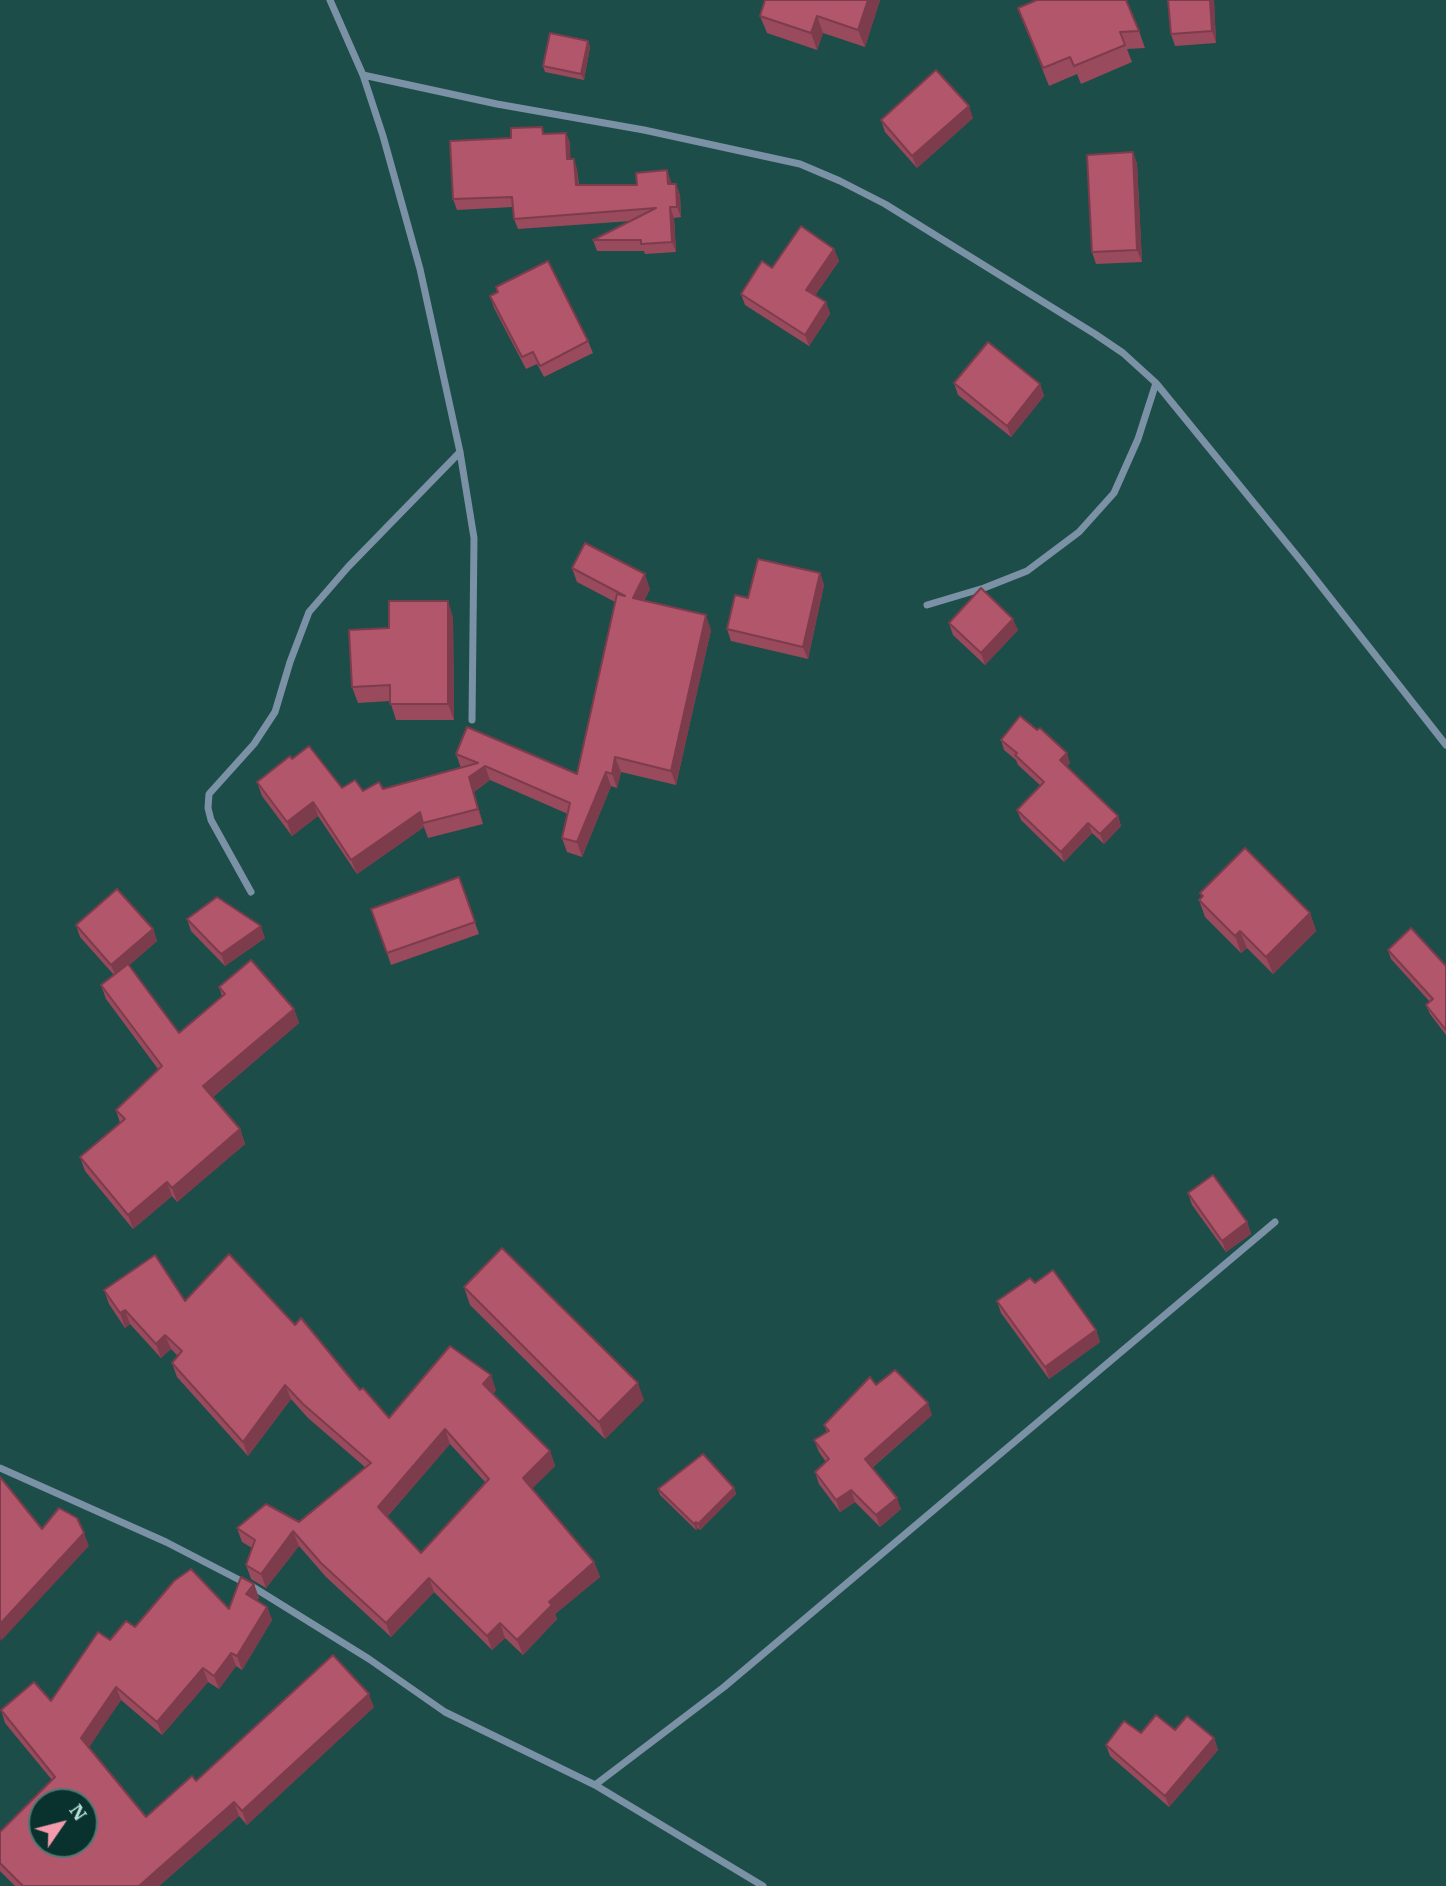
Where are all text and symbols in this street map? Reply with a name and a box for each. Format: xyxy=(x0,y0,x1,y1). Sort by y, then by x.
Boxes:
north arrow xyxy=(28,1788,98,1858)
text: N xyxy=(64,1799,93,1825)

